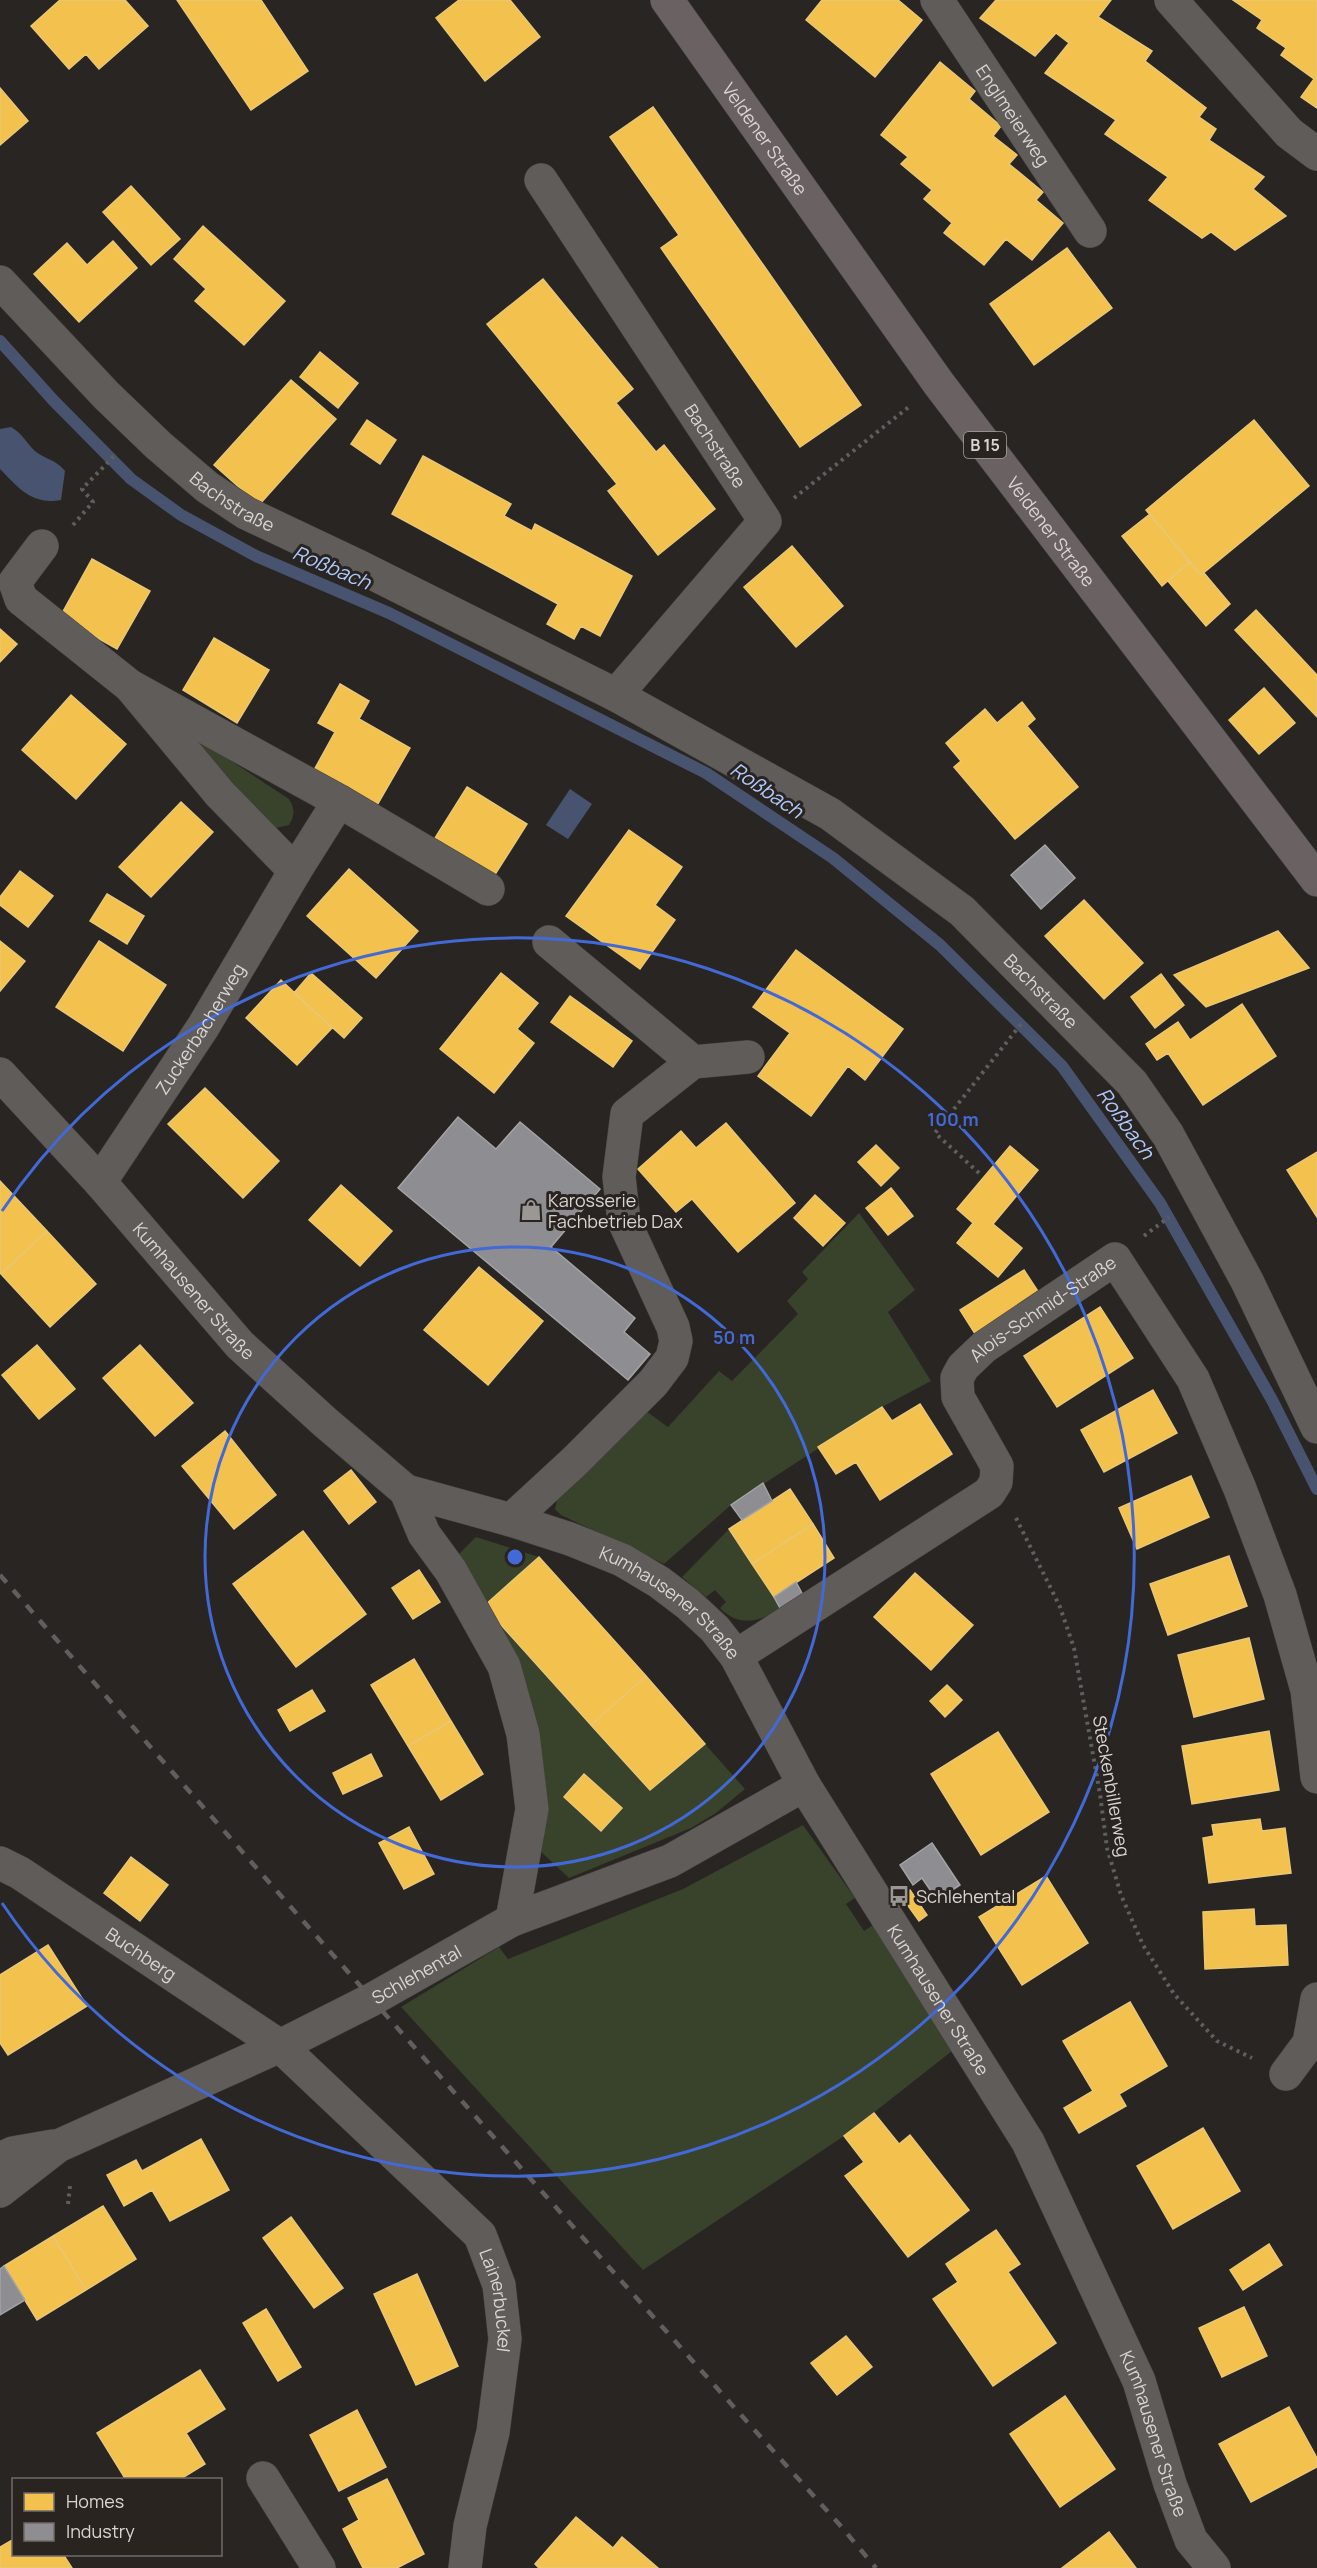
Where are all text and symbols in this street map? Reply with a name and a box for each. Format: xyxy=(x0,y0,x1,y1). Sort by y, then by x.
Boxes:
street label: Englmeierweg xyxy=(971,59,1056,171)
street label: Veldener Straße xyxy=(717,78,813,200)
street label: Bachstraße xyxy=(679,399,752,492)
road number: B 15 xyxy=(964,432,1006,458)
street label: Bachstraße xyxy=(185,466,279,537)
street label: Veldener Straße xyxy=(1002,472,1101,591)
water label: Roßbach xyxy=(289,539,376,596)
water label: Roßbach xyxy=(725,756,809,825)
street label: Bachstraße xyxy=(999,948,1083,1034)
street label: Zuckerbacherweg xyxy=(150,959,250,1099)
water label: Roßbach xyxy=(1091,1082,1162,1165)
text: 100 m xyxy=(927,1107,979,1131)
place label: Karosserie Fachbetrieb Dax xyxy=(548,1188,683,1233)
shop icon: Karosserie Fachbetrieb Dax xyxy=(519,1198,543,1222)
street label: Kumhausener Straße xyxy=(128,1217,260,1365)
street label: Alois-Schmid-Straße xyxy=(964,1250,1121,1367)
text: 50 m xyxy=(713,1325,755,1349)
street label: Kumhausener Straße xyxy=(596,1540,746,1664)
centre of rings xyxy=(505,1547,525,1567)
street label: Steckenbillerweg xyxy=(1088,1713,1136,1859)
bus stop icon: Schlehental xyxy=(887,1884,911,1908)
place label: Schlehental xyxy=(916,1884,1016,1908)
street label: Kumhausener Straße xyxy=(882,1920,995,2080)
street label: Buchberg xyxy=(101,1921,181,1986)
street label: Schlehental xyxy=(367,1939,466,2009)
street label: Lainerbuckel xyxy=(474,2245,517,2354)
street label: Kumhausener Straße xyxy=(1114,2346,1193,2520)
legend xyxy=(12,2478,222,2556)
text: Homes xyxy=(66,2489,124,2513)
text: Industry xyxy=(66,2519,135,2543)

